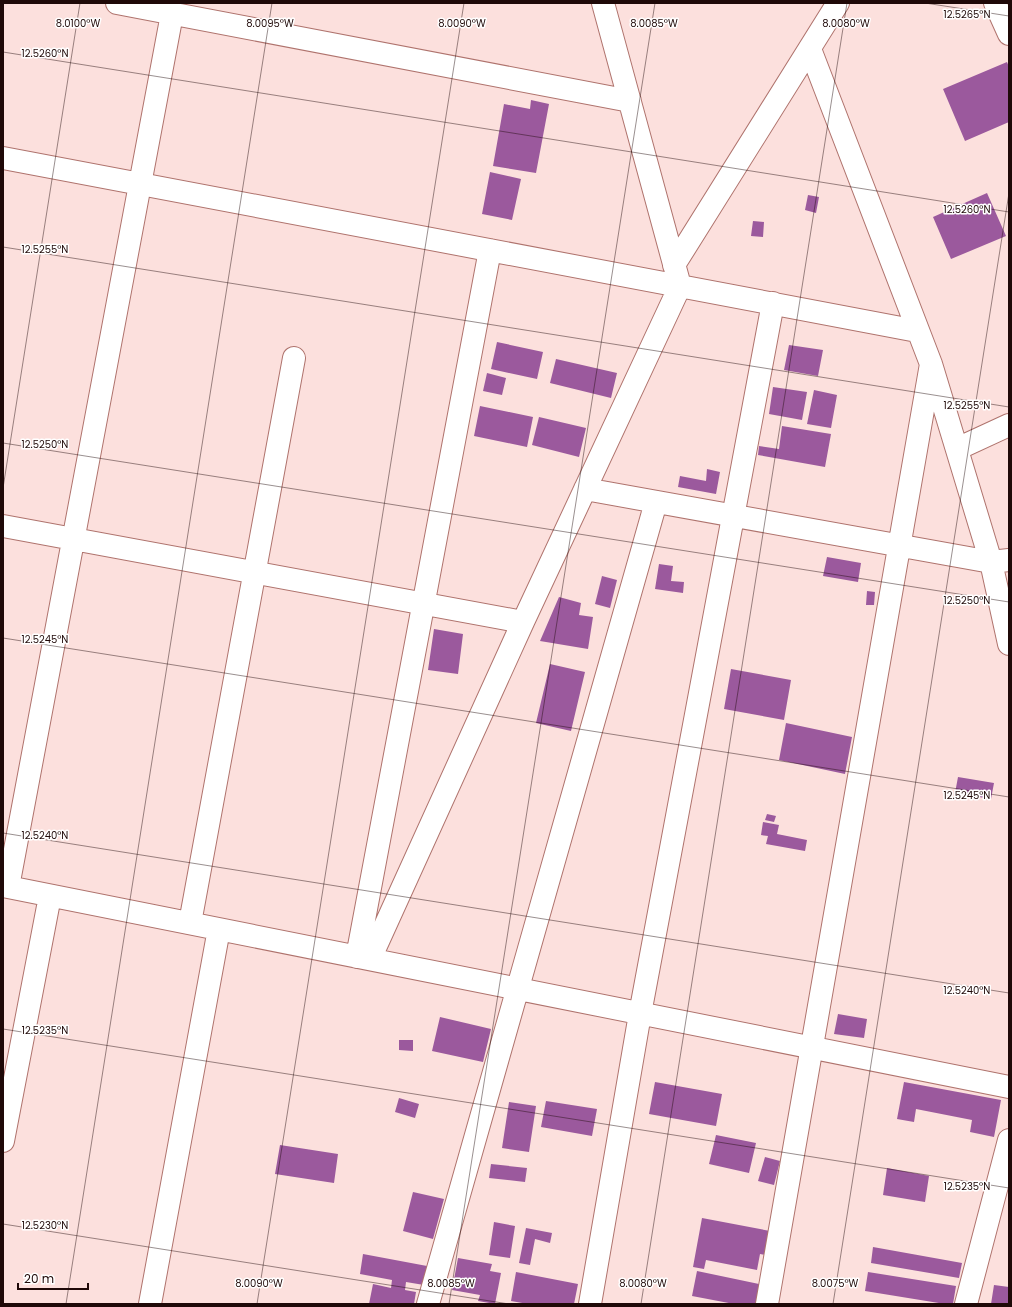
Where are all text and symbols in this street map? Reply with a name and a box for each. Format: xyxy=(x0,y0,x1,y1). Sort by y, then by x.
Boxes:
text: 12.5265°N xyxy=(944,7,990,22)
text: 8.0100°W xyxy=(56,16,100,31)
text: 8.0095°W xyxy=(246,16,294,31)
text: 8.0090°W xyxy=(438,16,486,31)
text: 8.0085°W xyxy=(630,16,678,31)
text: 8.0080°W xyxy=(822,16,870,31)
text: 12.5260°N xyxy=(22,46,68,61)
text: 12.5260°N xyxy=(944,202,990,217)
text: 12.5255°N xyxy=(22,242,68,257)
text: 12.5255°N xyxy=(944,398,990,413)
text: 12.5250°N xyxy=(22,437,68,452)
text: 12.5250°N xyxy=(944,593,990,608)
text: 12.5245°N xyxy=(22,632,68,647)
text: 12.5245°N xyxy=(944,788,990,803)
text: 12.5240°N xyxy=(22,828,68,843)
text: 12.5240°N xyxy=(944,983,990,998)
text: 12.5235°N xyxy=(22,1023,68,1038)
text: 12.5235°N xyxy=(944,1179,990,1194)
text: 12.5230°N xyxy=(22,1218,68,1233)
scale bar xyxy=(18,1265,88,1291)
text: 20 m xyxy=(24,1270,54,1287)
text: 8.0090°W xyxy=(235,1276,283,1291)
text: 8.0085°W xyxy=(427,1276,475,1291)
text: 8.0080°W xyxy=(619,1276,667,1291)
text: 8.0075°W xyxy=(812,1276,859,1291)

